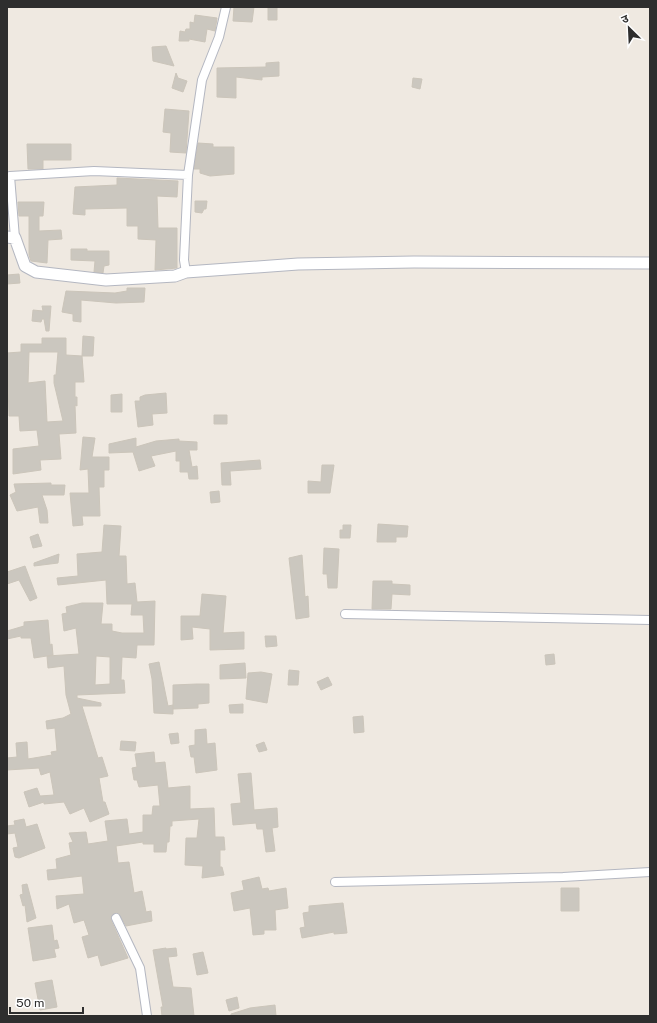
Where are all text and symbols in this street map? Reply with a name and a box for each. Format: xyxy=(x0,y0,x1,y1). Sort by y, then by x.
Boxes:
north arrow xyxy=(609,8,649,48)
text: उ xyxy=(620,12,631,26)
scale bar xyxy=(10,989,83,1015)
text: 50 m xyxy=(16,996,44,1010)

